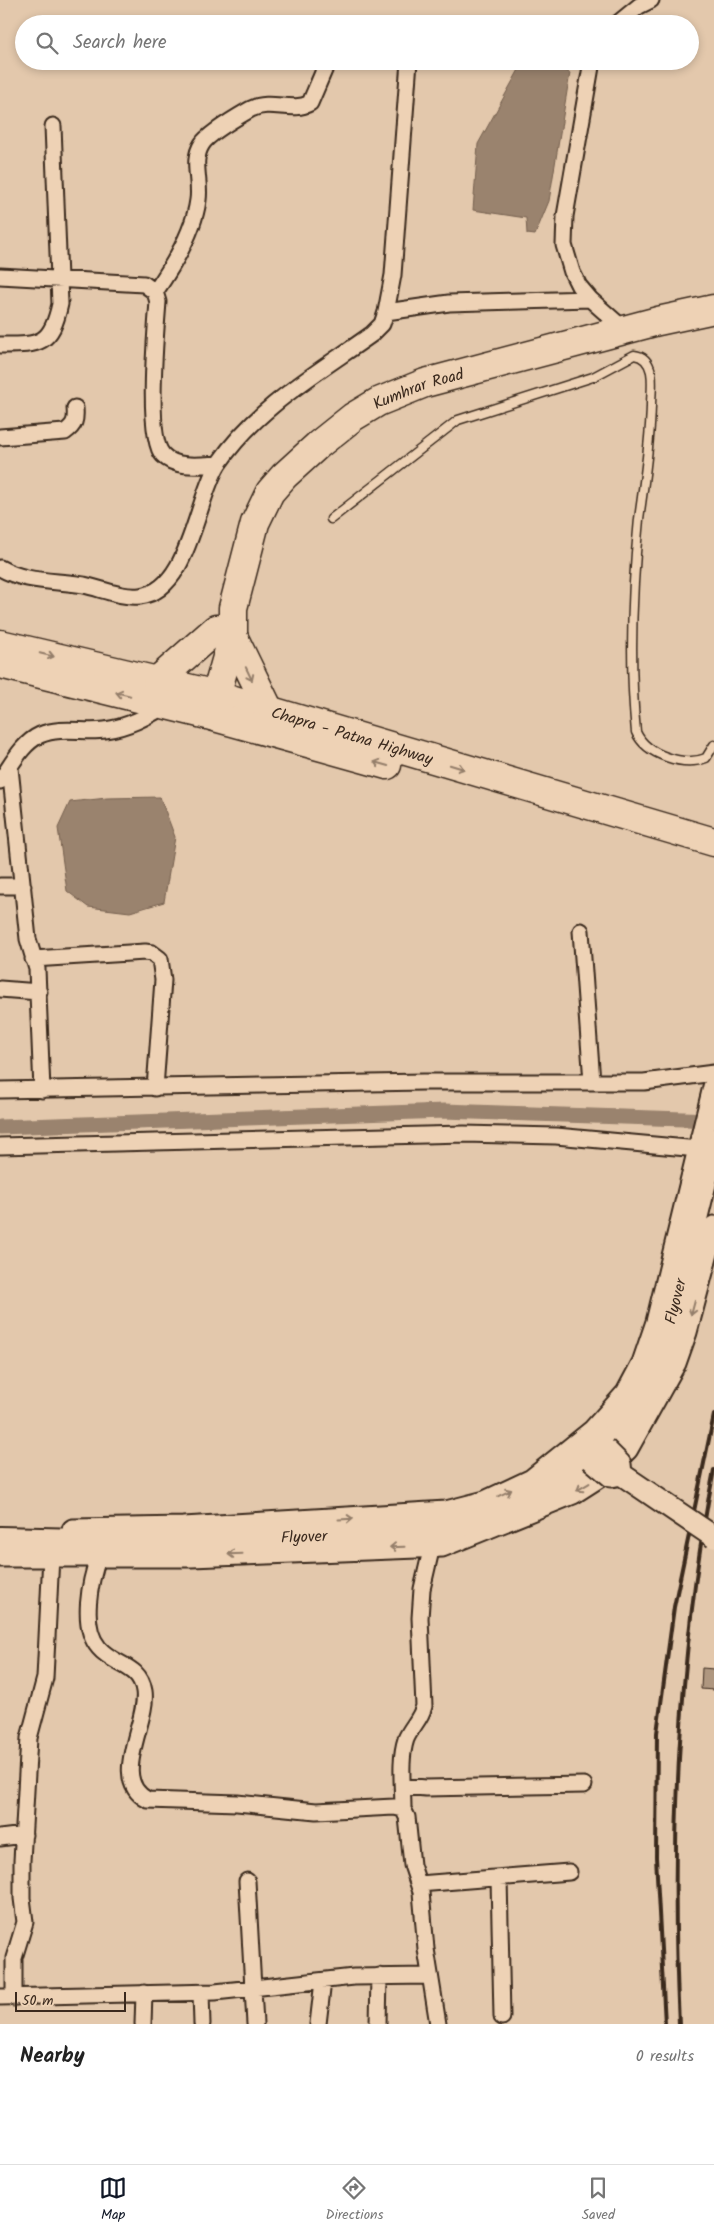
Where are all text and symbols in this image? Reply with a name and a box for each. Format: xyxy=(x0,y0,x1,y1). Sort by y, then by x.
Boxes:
search box xyxy=(15,15,699,70)
text: Search here xyxy=(73,28,167,58)
icon: search xyxy=(33,29,61,57)
street label: Kumhrar Road xyxy=(368,362,468,417)
one-way arrow xyxy=(39,651,55,660)
one-way arrow xyxy=(245,666,255,681)
one-way arrow xyxy=(115,689,131,698)
street label: Chapra - Patna Highway xyxy=(268,701,436,772)
one-way arrow xyxy=(373,758,389,768)
one-way arrow xyxy=(449,762,465,772)
street label: Flyover xyxy=(659,1274,694,1327)
one-way arrow xyxy=(687,1299,697,1315)
one-way arrow xyxy=(576,1482,590,1492)
one-way arrow xyxy=(497,1488,512,1497)
one-way arrow xyxy=(338,1515,354,1524)
street label: Flyover xyxy=(280,1524,329,1551)
one-way arrow xyxy=(390,1543,406,1552)
one-way arrow xyxy=(227,1549,243,1558)
scale bar xyxy=(15,1989,126,2012)
text: 50 m xyxy=(22,1990,53,2012)
text: Nearby xyxy=(20,2040,85,2073)
text: 0 results xyxy=(636,2044,694,2069)
tab: Map xyxy=(99,2174,127,2226)
tab: Directions xyxy=(325,2174,383,2226)
tab: Saved xyxy=(582,2174,615,2226)

